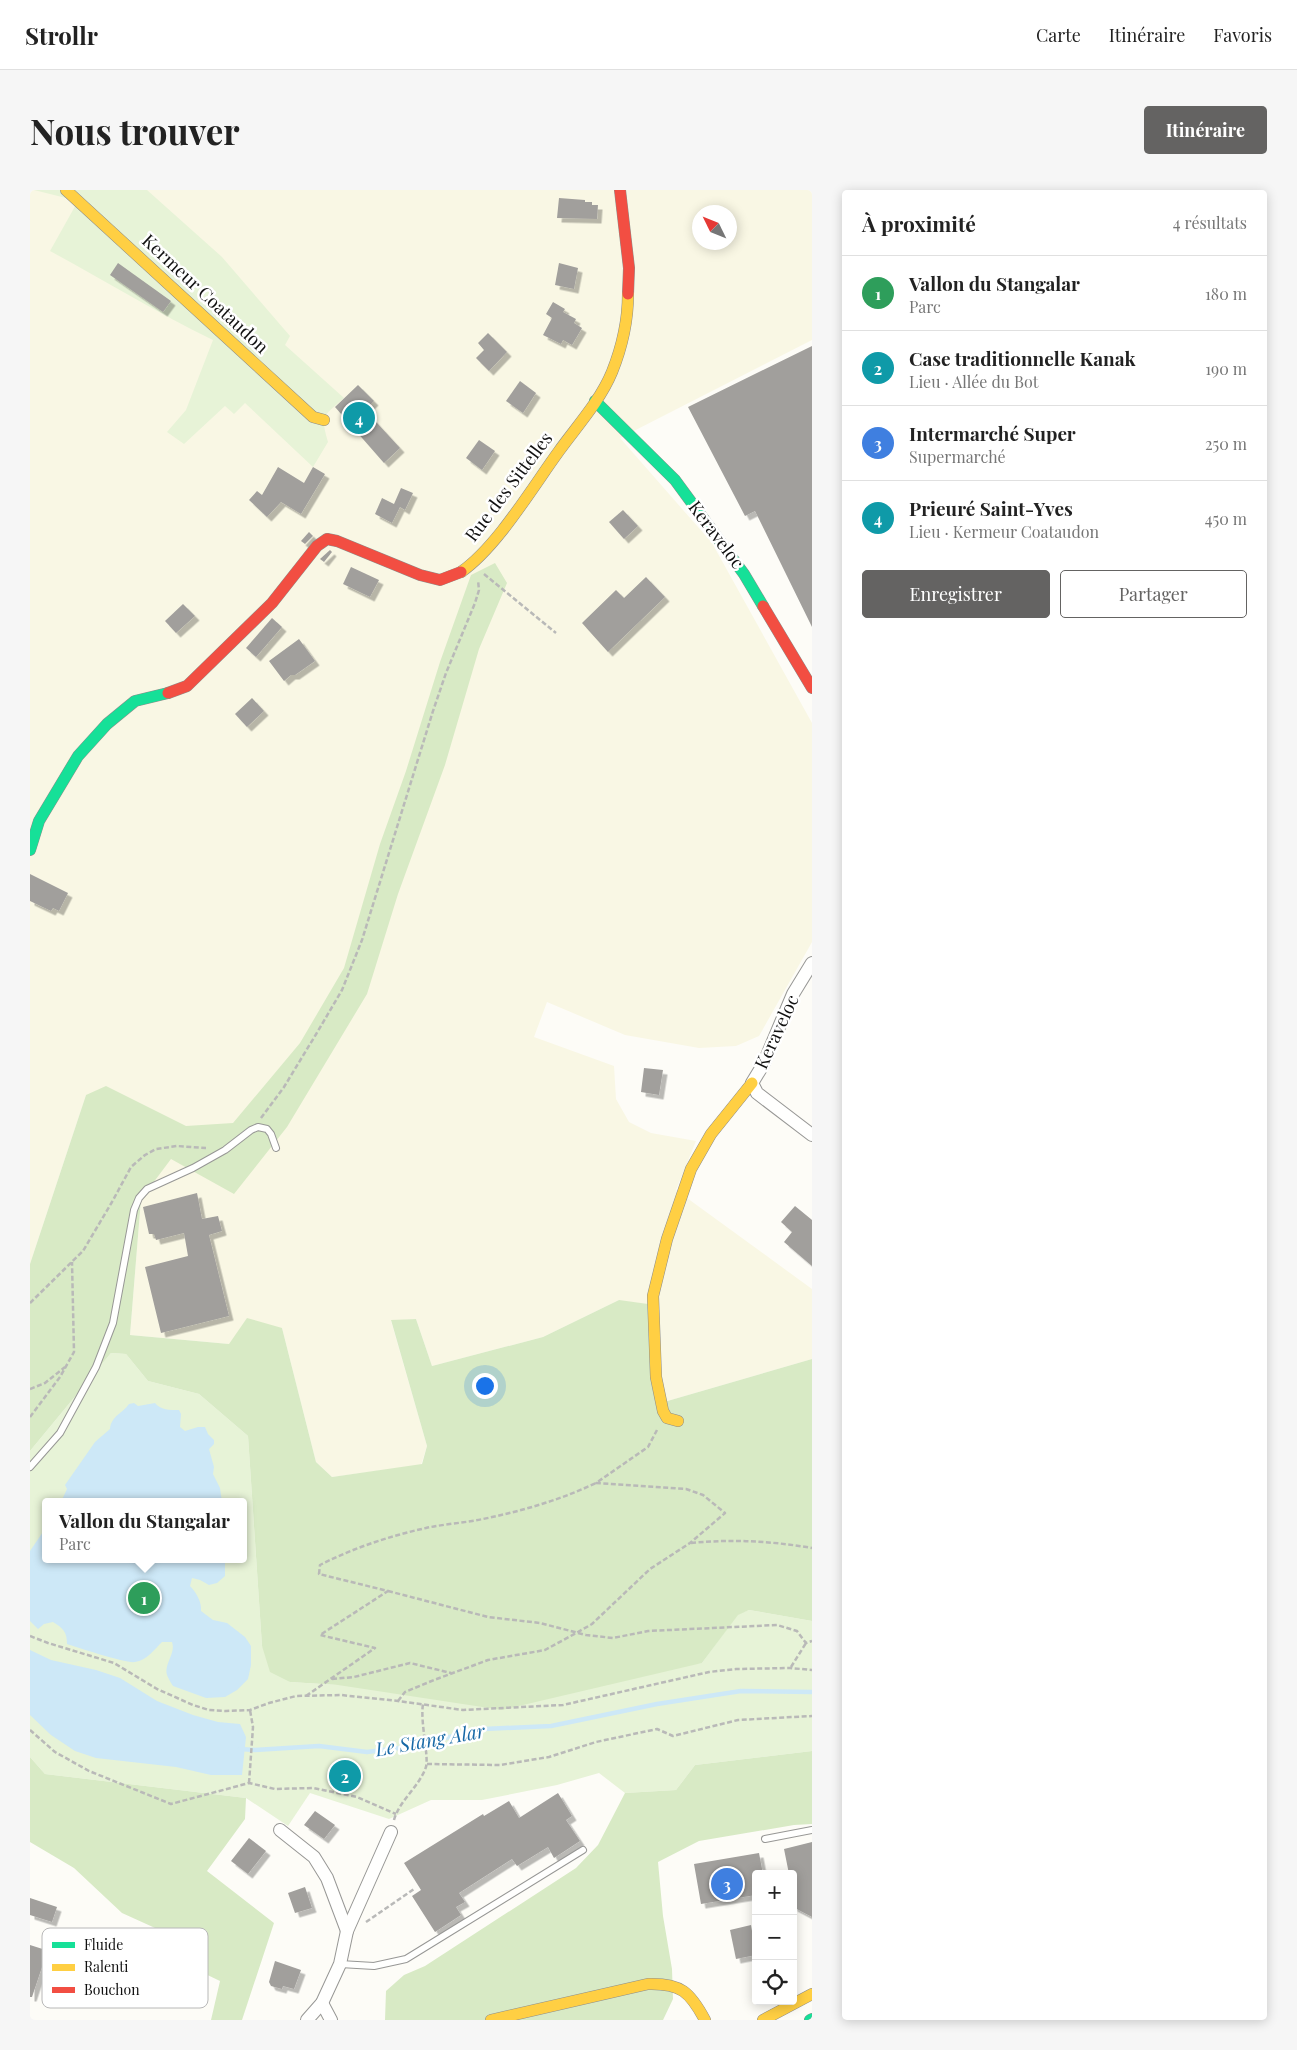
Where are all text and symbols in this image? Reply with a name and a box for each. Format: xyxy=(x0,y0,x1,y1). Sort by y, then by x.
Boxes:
text: Strollr xyxy=(25,19,98,51)
text: Carte xyxy=(1036,23,1081,47)
text: Itinéraire xyxy=(1109,23,1185,47)
text: Favoris xyxy=(1213,23,1272,47)
button: Itinéraire xyxy=(1144,106,1267,154)
text: Nous trouver xyxy=(30,107,240,154)
north arrow xyxy=(692,205,737,250)
text: À proximité xyxy=(862,209,976,237)
text: 4 résultats xyxy=(1173,212,1247,233)
street label: Kermeur Coataudon xyxy=(137,228,274,358)
text: Vallon du Stangalar xyxy=(909,270,1080,296)
text: 1 xyxy=(875,283,881,304)
text: 180 m xyxy=(1205,283,1247,304)
text: Parc xyxy=(909,296,941,317)
text: Case traditionnelle Kanak xyxy=(909,345,1136,371)
text: 2 xyxy=(874,358,882,379)
text: 190 m xyxy=(1205,358,1247,379)
text: Lieu · Allée du Bot xyxy=(909,371,1038,392)
pin: 4 xyxy=(343,399,375,437)
text: Intermarché Super xyxy=(909,420,1076,446)
street label: Rue des Sittelles xyxy=(459,427,557,546)
text: 3 xyxy=(874,433,882,454)
text: 250 m xyxy=(1205,433,1247,454)
text: Supermarché xyxy=(909,446,1006,467)
text: Prieuré Saint-Yves xyxy=(909,495,1073,521)
street label: Keraveloc xyxy=(683,496,750,573)
text: 4 xyxy=(874,508,882,529)
text: 450 m xyxy=(1205,508,1247,529)
text: Lieu · Kermeur Coataudon xyxy=(909,521,1099,542)
button: Enregistrer xyxy=(862,570,1050,618)
button: Partager xyxy=(1060,570,1247,618)
street label: Keraveloc xyxy=(748,990,804,1073)
your location xyxy=(472,1373,498,1399)
popup xyxy=(42,1498,247,1563)
text: Vallon du Stangalar xyxy=(59,1507,230,1533)
text: Parc xyxy=(59,1533,91,1554)
pin: 1 xyxy=(128,1579,160,1617)
water label: Le Stang Alar xyxy=(372,1716,487,1762)
pin: 2 xyxy=(329,1757,361,1795)
pin: 3 xyxy=(711,1865,743,1903)
map controls xyxy=(752,1870,797,2005)
button: + xyxy=(752,1870,797,1915)
button: − xyxy=(752,1915,797,1960)
legend xyxy=(42,1928,208,2008)
text: Fluide xyxy=(84,1935,123,1954)
text: Ralenti xyxy=(84,1957,128,1976)
button: locate xyxy=(752,1960,797,2005)
text: Bouchon xyxy=(84,1980,140,1999)

